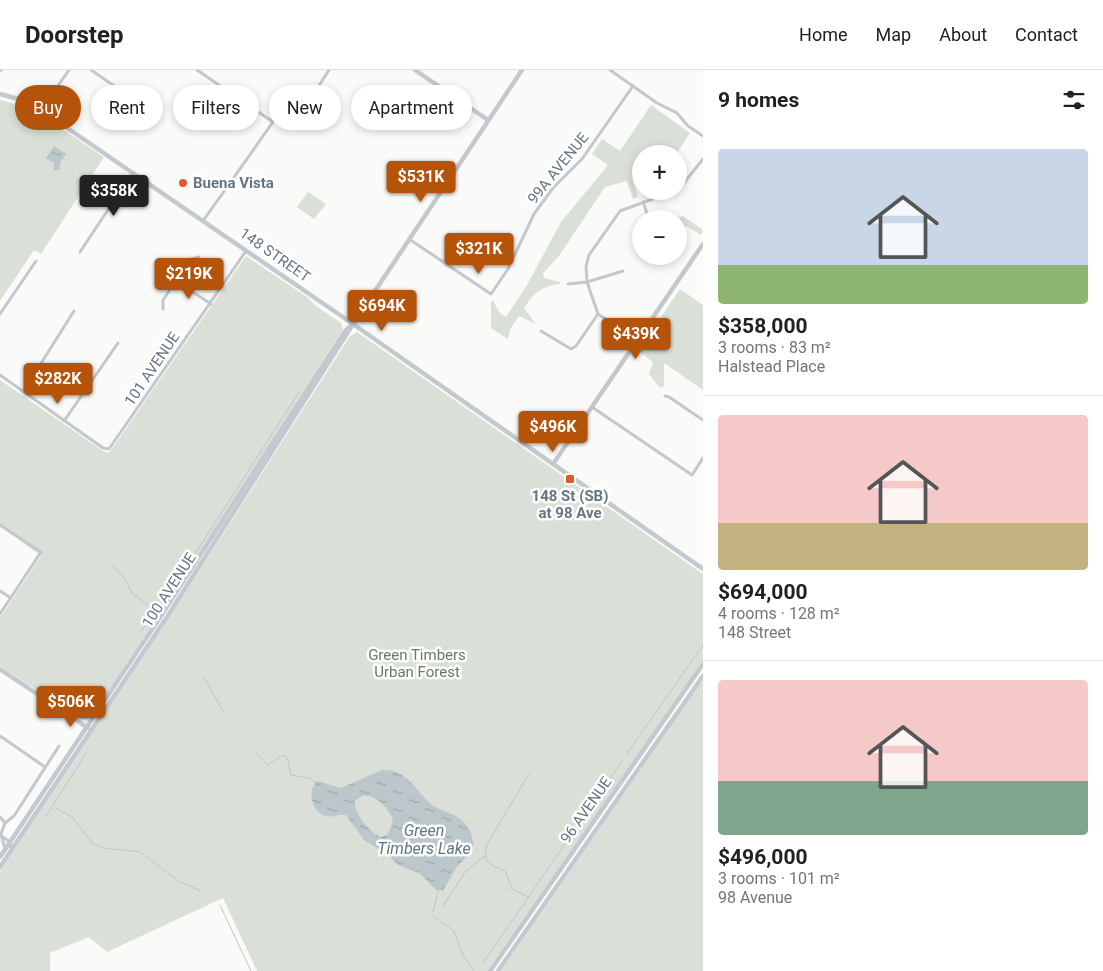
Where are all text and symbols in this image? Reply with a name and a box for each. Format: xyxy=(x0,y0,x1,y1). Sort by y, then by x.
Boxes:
text: Doorstep xyxy=(25,21,123,49)
text: Home xyxy=(799,24,848,45)
text: Map xyxy=(876,24,911,45)
text: About xyxy=(939,24,987,45)
text: Contact xyxy=(1015,24,1078,45)
chip: Buy xyxy=(15,85,81,130)
chip: Rent xyxy=(91,85,163,130)
chip: Filters xyxy=(173,85,259,130)
chip: New xyxy=(269,85,341,130)
chip: Apartment xyxy=(351,85,472,130)
icon: filters xyxy=(1060,86,1088,114)
text: 9 homes xyxy=(718,88,799,112)
street label: 99A AVENUE xyxy=(524,128,593,207)
map controls xyxy=(632,145,687,265)
button: + xyxy=(632,145,687,200)
pin: $531K xyxy=(386,160,456,203)
text: $531K xyxy=(398,167,444,186)
pin: $358K xyxy=(79,174,149,217)
place label: Buena Vista xyxy=(193,174,274,192)
marker: Buena Vista xyxy=(177,177,189,189)
text: $358K xyxy=(91,181,137,200)
icon: home xyxy=(858,182,948,272)
button: − xyxy=(632,210,687,265)
street label: 148 STREET xyxy=(236,224,314,286)
pin: $321K xyxy=(444,232,514,275)
text: $321K xyxy=(456,239,502,258)
pin: $219K xyxy=(154,258,224,300)
text: $219K xyxy=(166,264,212,283)
pin: $694K xyxy=(347,290,417,332)
text: $694K xyxy=(359,296,405,315)
text: $358,000 xyxy=(718,314,808,338)
pin: $439K xyxy=(601,318,671,360)
text: $439K xyxy=(613,324,659,343)
street label: 101 AVENUE xyxy=(121,328,184,409)
text: 3 rooms · 83 m² xyxy=(718,338,831,357)
text: Halstead Place xyxy=(718,357,825,376)
pin: $282K xyxy=(23,362,93,405)
text: $282K xyxy=(35,369,81,388)
pin: $496K xyxy=(518,410,588,453)
text: $496K xyxy=(530,417,576,436)
icon: home xyxy=(858,447,948,537)
marker: 148 St (SB) at 98 Ave xyxy=(564,473,576,485)
place label: 148 St (SB) at 98 Ave xyxy=(532,487,608,522)
street label: 100 AVENUE xyxy=(138,549,200,631)
text: $694,000 xyxy=(718,580,808,604)
text: 4 rooms · 128 m² xyxy=(718,604,840,623)
text: 148 Street xyxy=(718,623,791,642)
park label: Green Timbers Urban Forest xyxy=(368,646,466,681)
pin: $506K xyxy=(36,686,106,728)
text: $506K xyxy=(48,692,94,711)
icon: home xyxy=(858,712,948,802)
street label: 96 AVENUE xyxy=(557,773,616,847)
water label: Green Timbers Lake xyxy=(377,821,471,858)
text: $496,000 xyxy=(718,845,808,869)
text: 3 rooms · 101 m² xyxy=(718,869,840,888)
text: 98 Avenue xyxy=(718,888,792,907)

